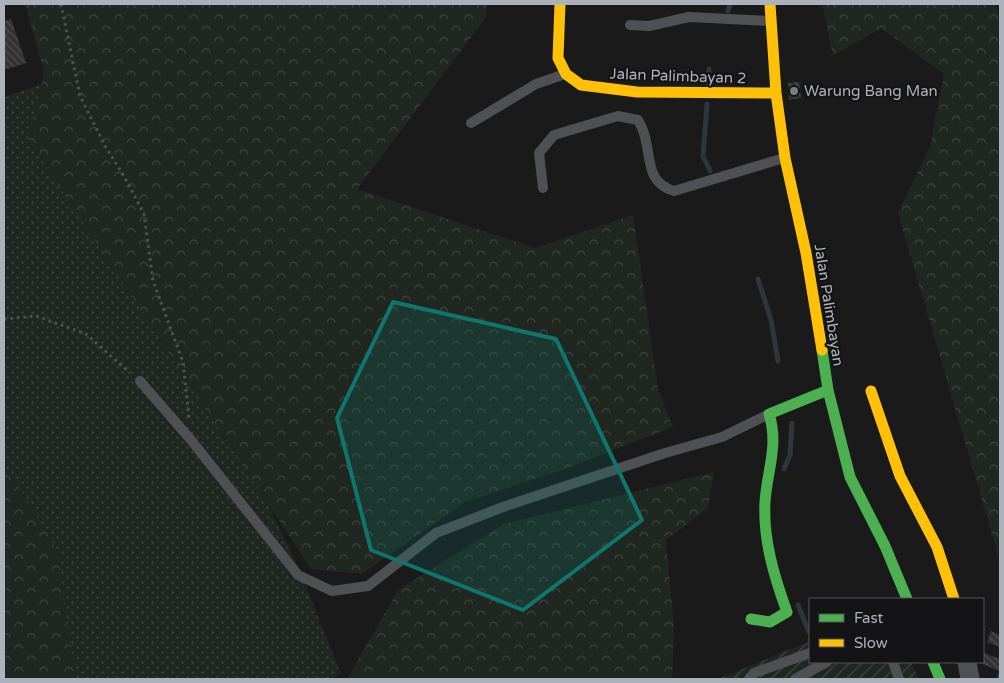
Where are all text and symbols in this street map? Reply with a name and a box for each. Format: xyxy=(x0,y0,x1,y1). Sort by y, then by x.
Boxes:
street label: Jalan Palimbayan 2 xyxy=(609,65,747,87)
place label: Warung Bang Man xyxy=(804,82,938,100)
marker: Warung Bang Man xyxy=(788,85,800,97)
street label: Jalan Palimbayan xyxy=(810,243,848,367)
legend xyxy=(809,598,984,663)
text: Fast xyxy=(854,609,884,627)
text: Slow xyxy=(854,634,888,652)

